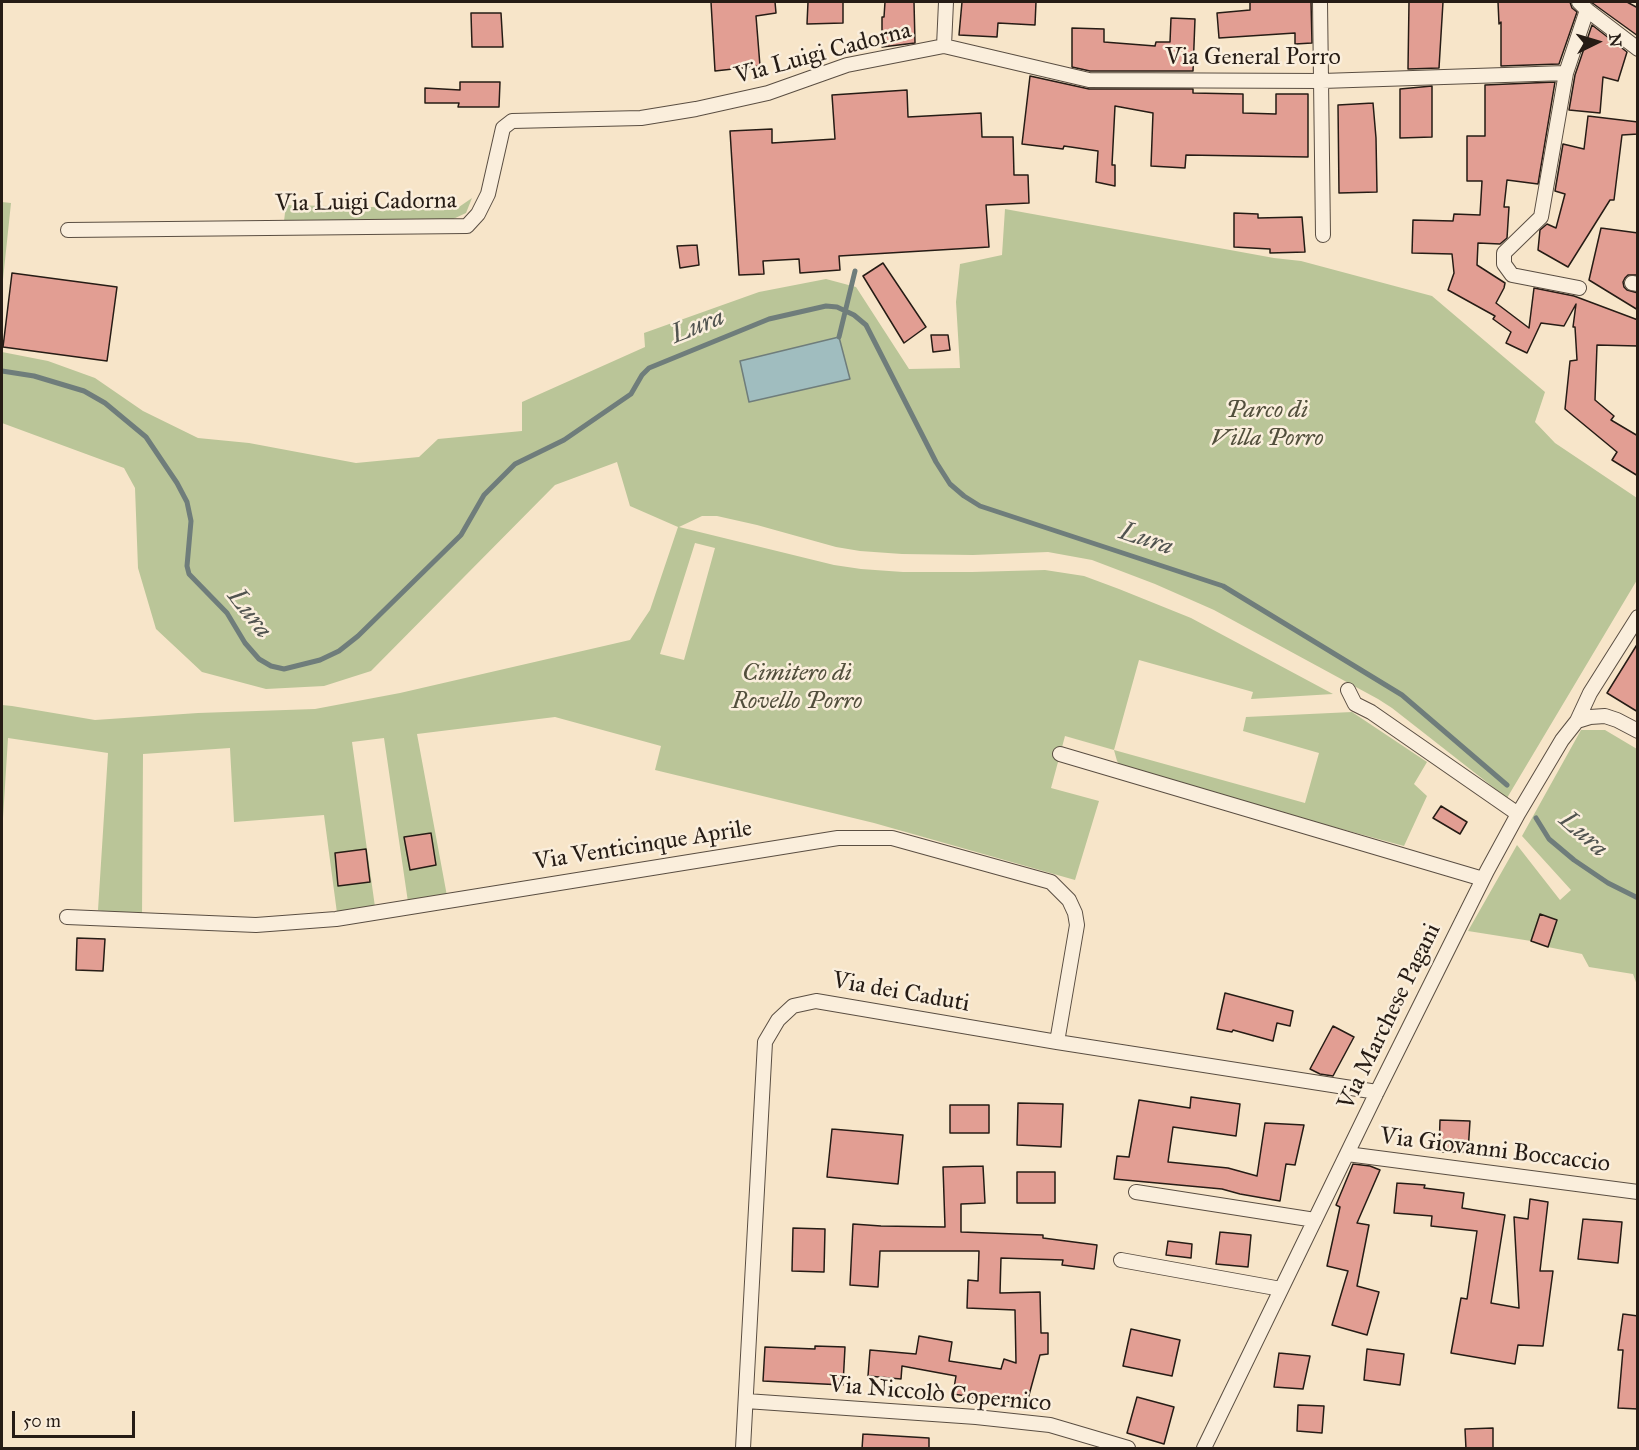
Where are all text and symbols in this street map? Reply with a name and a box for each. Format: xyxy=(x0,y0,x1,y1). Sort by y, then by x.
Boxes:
north arrow xyxy=(1567,12,1627,72)
street label: Via Luigi Cadorna xyxy=(732,17,914,91)
text: N xyxy=(1605,33,1625,48)
street label: Via General Porro xyxy=(1165,44,1341,72)
street label: Via Luigi Cadorna xyxy=(275,187,457,219)
water label: Lura xyxy=(667,302,729,352)
park label: Parco di Villa Porro xyxy=(1210,397,1324,453)
water label: Lura xyxy=(1115,517,1177,563)
water label: Lura xyxy=(220,583,278,645)
park label: Cimitero di Rovello Porro xyxy=(732,660,862,716)
water label: Lura xyxy=(1552,805,1614,865)
street label: Via Venticinque Aprile xyxy=(532,815,754,877)
street label: Via Marchese Pagani xyxy=(1332,919,1448,1115)
street label: Via dei Caduti xyxy=(830,967,972,1019)
street label: Via Giovanni Boccaccio xyxy=(1378,1123,1612,1179)
street label: Via Niccolò Copernico xyxy=(828,1371,1052,1419)
scale bar xyxy=(15,1399,138,1437)
text: 50 m xyxy=(23,1410,61,1432)

